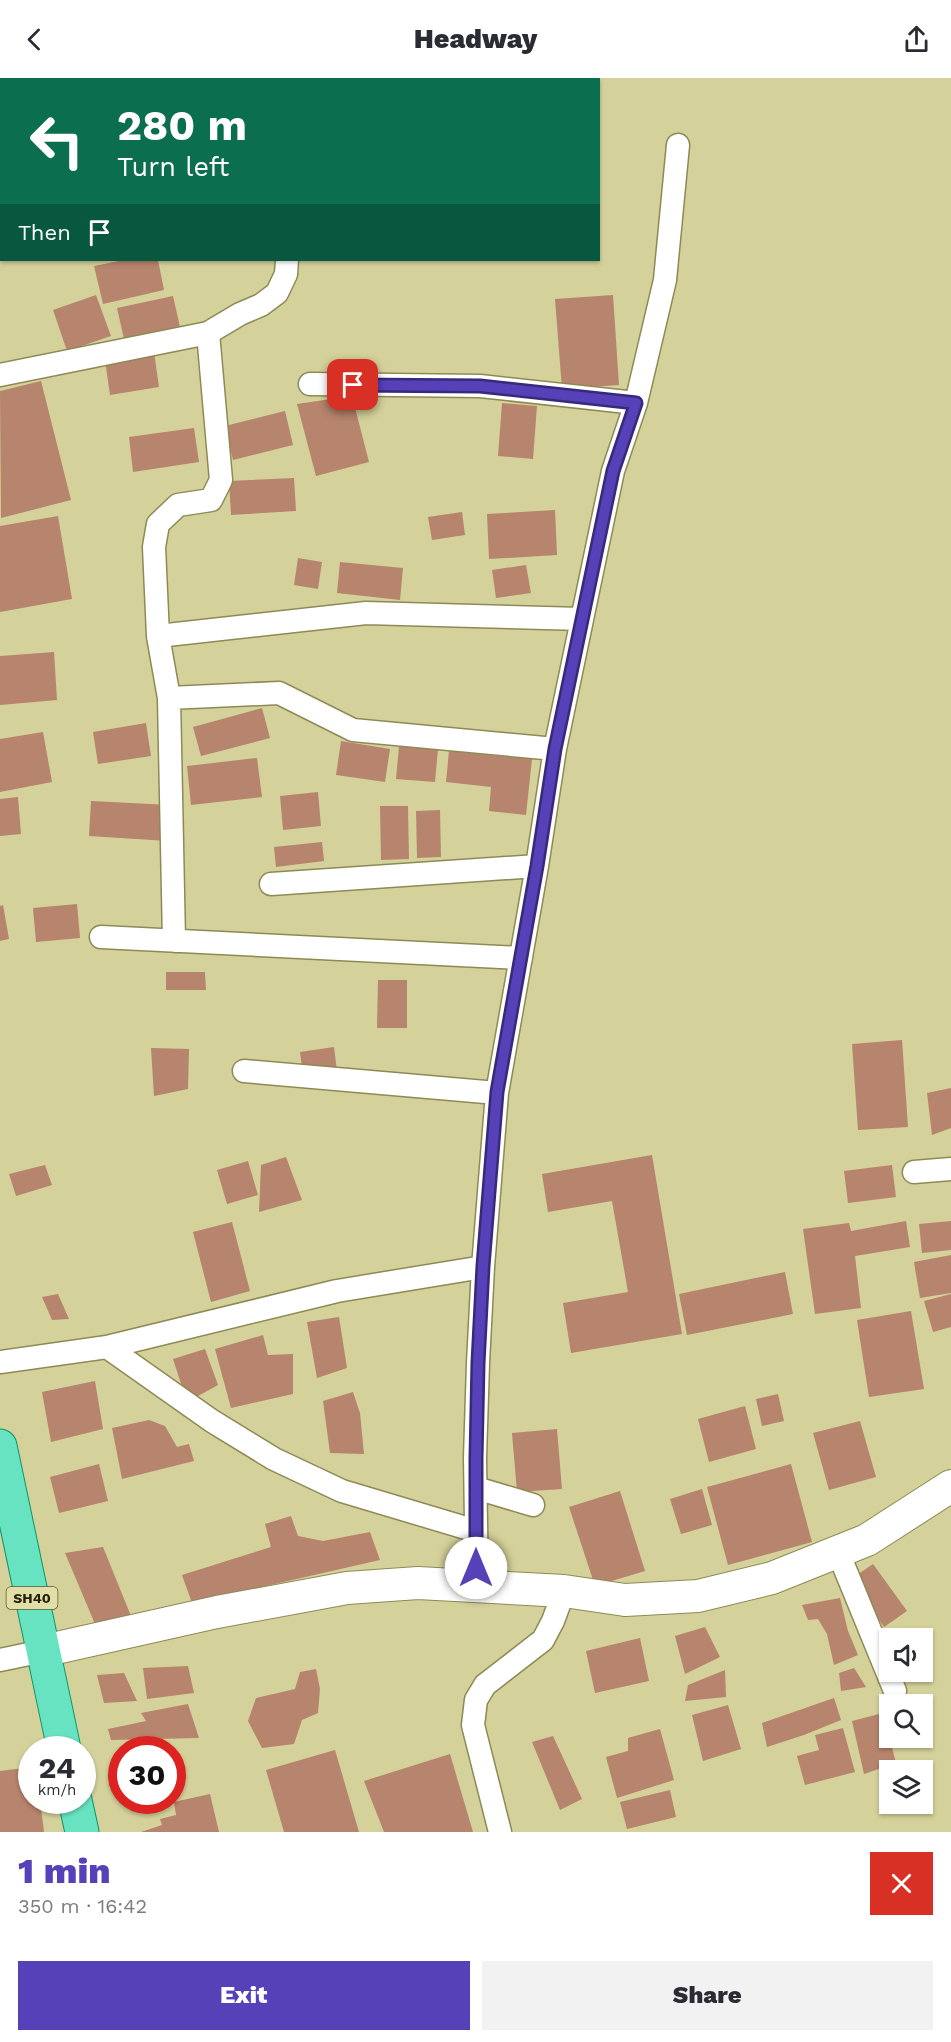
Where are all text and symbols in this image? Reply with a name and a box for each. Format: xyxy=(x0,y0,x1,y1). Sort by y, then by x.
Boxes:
icon: back xyxy=(18,23,51,56)
text: Headway xyxy=(414,23,537,55)
icon: share xyxy=(900,23,933,56)
text: 280 m xyxy=(117,101,247,150)
icon: left xyxy=(18,102,96,180)
text: Turn left xyxy=(117,151,229,183)
icon: arrive xyxy=(83,216,116,249)
text: Then xyxy=(18,220,71,245)
pin xyxy=(327,359,378,410)
icon: arrive xyxy=(336,368,369,401)
position arrow xyxy=(444,1536,508,1600)
road number: SH40 xyxy=(6,1587,57,1609)
map controls xyxy=(879,1628,933,1814)
button: sound xyxy=(879,1628,933,1682)
button: search xyxy=(879,1694,933,1748)
speed limit sign: 30 xyxy=(108,1736,186,1814)
text: 24 xyxy=(39,1750,75,1785)
button: layers xyxy=(879,1760,933,1814)
text: km/h xyxy=(38,1781,76,1799)
text: 1 min xyxy=(18,1850,111,1892)
button: close xyxy=(870,1852,933,1915)
text: 350 m · 16:42 xyxy=(18,1894,147,1918)
button: Exit xyxy=(18,1961,470,2030)
button: Share xyxy=(482,1961,933,2030)

